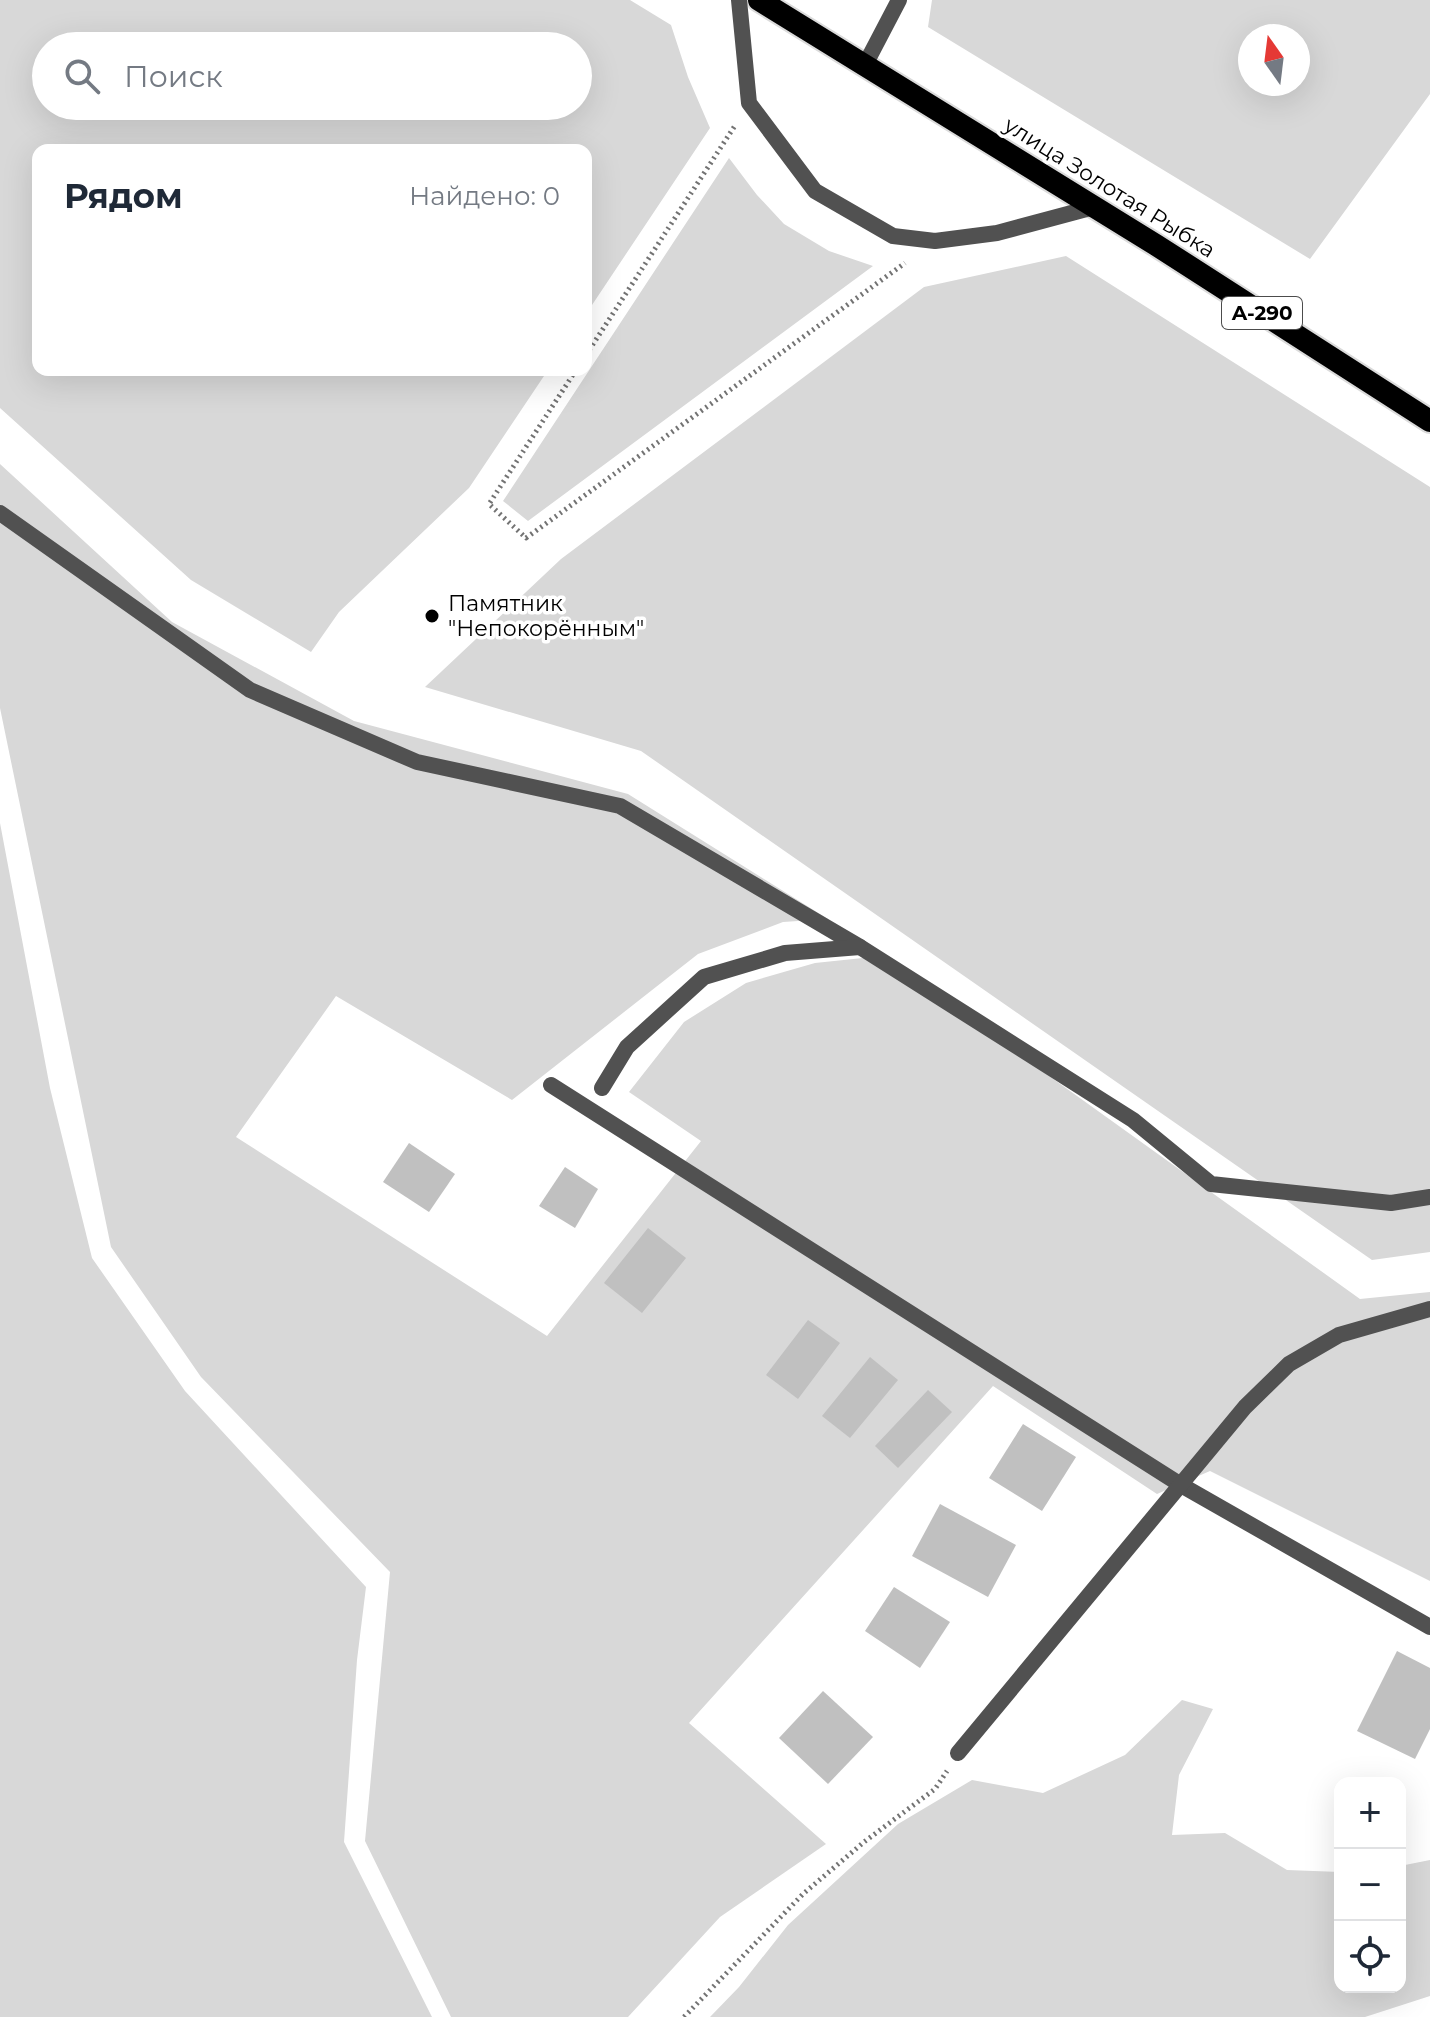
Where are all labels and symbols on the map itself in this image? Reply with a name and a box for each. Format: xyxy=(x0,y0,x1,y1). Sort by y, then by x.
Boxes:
north arrow xyxy=(1238,24,1310,96)
street label: улица Золотая Рыбка xyxy=(998,111,1220,264)
road number: А-290 xyxy=(1222,297,1302,329)
place label: Памятник "Непокорённым" xyxy=(448,590,644,642)
marker: Памятник "Непокорённым" xyxy=(423,607,441,625)

